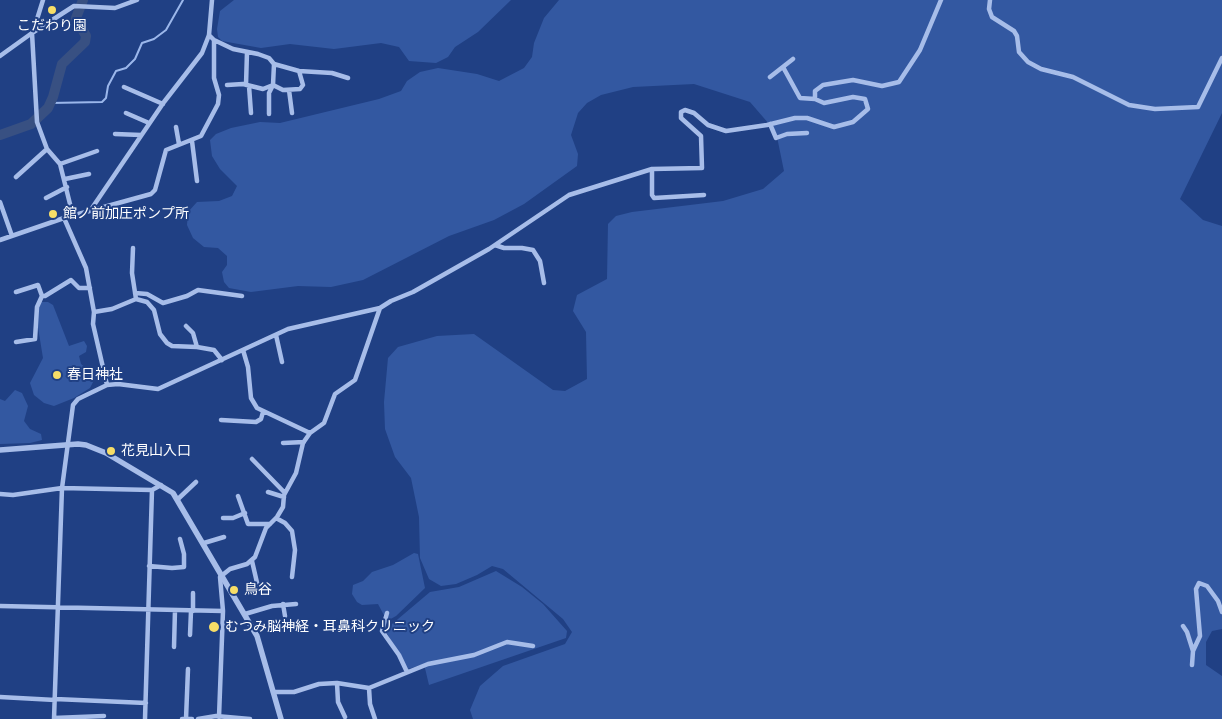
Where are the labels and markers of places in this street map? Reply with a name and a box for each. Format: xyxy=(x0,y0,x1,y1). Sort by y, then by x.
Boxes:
marker: こだわり園 xyxy=(46,4,58,16)
place label: こだわり園 xyxy=(17,18,87,34)
place label: 館ノ前加圧ポンプ所 xyxy=(63,206,189,222)
marker: 館ノ前加圧ポンプ所 xyxy=(47,208,59,220)
place label: 春日神社 xyxy=(67,367,123,383)
marker: 春日神社 xyxy=(51,369,63,381)
place label: 花見山入口 xyxy=(121,443,191,459)
marker: 花見山入口 xyxy=(105,445,117,457)
place label: 鳥谷 xyxy=(244,582,272,598)
marker: 鳥谷 xyxy=(228,584,240,596)
place label: むつみ脳神経・耳鼻科クリニック xyxy=(225,619,435,635)
marker: むつみ脳神経・耳鼻科クリニック xyxy=(207,620,221,634)

